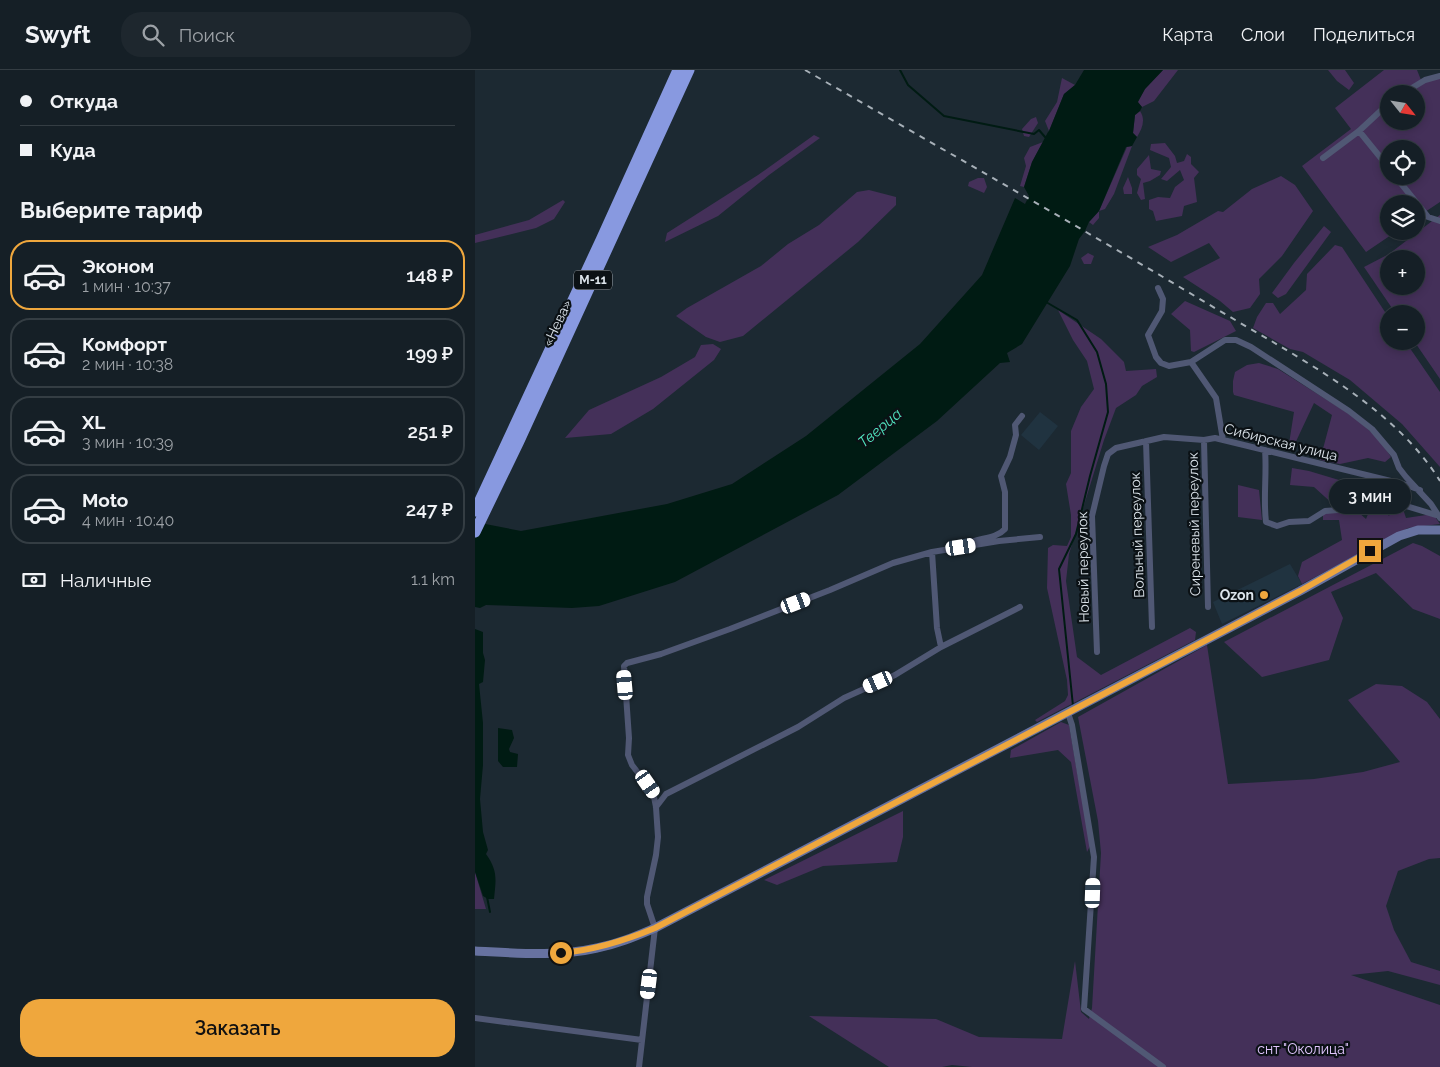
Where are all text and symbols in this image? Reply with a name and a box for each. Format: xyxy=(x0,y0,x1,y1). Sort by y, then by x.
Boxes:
search box xyxy=(121,12,471,57)
text: Swyft xyxy=(25,20,91,49)
icon: search xyxy=(139,21,167,49)
text: Поиск xyxy=(179,24,235,46)
text: Карта xyxy=(1162,24,1213,45)
text: Слои xyxy=(1241,24,1285,45)
text: Поделиться xyxy=(1313,24,1415,45)
north arrow xyxy=(1380,85,1425,130)
map controls xyxy=(1380,85,1425,350)
text: Откуда xyxy=(50,90,118,112)
text: Куда xyxy=(50,139,96,161)
button: locate xyxy=(1380,140,1425,185)
button: layers xyxy=(1380,195,1425,240)
text: Выберите тариф xyxy=(20,197,203,223)
button: + xyxy=(1380,250,1425,295)
icon: car xyxy=(22,253,67,298)
text: Эконом xyxy=(82,255,154,277)
text: 148 ₽ xyxy=(406,264,453,286)
road number: М-11 xyxy=(574,270,612,290)
text: 1 мин · 10:37 xyxy=(82,277,171,296)
street label: «Нева» xyxy=(539,297,575,349)
button: − xyxy=(1380,305,1425,350)
icon: car xyxy=(22,331,67,376)
text: Комфорт xyxy=(82,333,167,355)
text: 199 ₽ xyxy=(406,342,453,364)
text: 2 мин · 10:38 xyxy=(82,355,173,374)
water label: Тверца xyxy=(855,405,905,451)
icon: car xyxy=(22,409,67,454)
text: XL xyxy=(82,411,105,433)
text: 251 ₽ xyxy=(407,420,453,442)
street label: Сибирская улица xyxy=(1223,420,1339,464)
text: 3 мин · 10:39 xyxy=(82,433,173,452)
street label: Сиреневый переулок xyxy=(1185,452,1203,596)
street label: Вольный переулок xyxy=(1127,472,1147,598)
callout: 3 мин xyxy=(1329,478,1411,514)
icon: car xyxy=(22,487,67,532)
text: 3 мин xyxy=(1348,487,1392,506)
text: Moto xyxy=(82,489,128,511)
text: 247 ₽ xyxy=(406,498,453,520)
text: 4 мин · 10:40 xyxy=(82,511,174,530)
street label: Новый переулок xyxy=(1074,511,1092,623)
car xyxy=(945,537,976,557)
route end xyxy=(1359,540,1381,562)
icon: cash xyxy=(20,566,48,594)
text: Наличные xyxy=(60,569,151,591)
text: 1.1 km xyxy=(411,570,455,589)
place label: Ozon xyxy=(1220,587,1254,603)
marker: Ozon xyxy=(1258,589,1270,601)
car xyxy=(779,591,812,615)
car xyxy=(616,669,633,701)
car xyxy=(861,669,894,695)
car xyxy=(633,767,662,801)
car xyxy=(1084,878,1101,908)
route start xyxy=(550,942,572,964)
car xyxy=(639,968,658,1000)
button: Заказать xyxy=(20,999,455,1057)
park label: снт "Околица" xyxy=(1257,1041,1349,1057)

